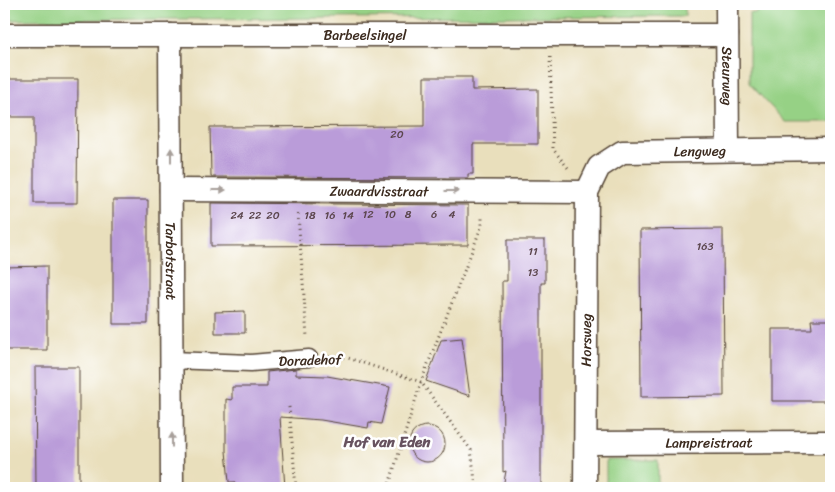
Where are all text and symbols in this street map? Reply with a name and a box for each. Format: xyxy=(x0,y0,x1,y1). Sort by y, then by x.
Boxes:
street label: Barbeelsingel xyxy=(323,23,408,48)
street label: Steurweg xyxy=(714,46,740,106)
house number: 20 xyxy=(390,125,404,144)
street label: Lengweg xyxy=(673,139,726,164)
one-way arrow xyxy=(167,146,175,162)
street label: Zwaardvisstraat xyxy=(330,179,430,204)
one-way arrow xyxy=(212,186,228,194)
one-way arrow xyxy=(444,187,460,195)
house number: 12 xyxy=(362,205,374,224)
house number: 10 xyxy=(384,205,396,224)
house number: 8 xyxy=(405,205,412,224)
house number: 6 xyxy=(431,205,437,224)
house number: 4 xyxy=(449,205,456,224)
house number: 24 xyxy=(230,206,244,225)
house number: 22 xyxy=(249,206,262,225)
house number: 20 xyxy=(266,206,280,225)
house number: 18 xyxy=(304,206,316,225)
house number: 16 xyxy=(325,206,335,225)
house number: 14 xyxy=(342,206,354,225)
street label: Tarbotstraat xyxy=(158,222,183,300)
house number: 163 xyxy=(696,237,714,256)
house number: 11 xyxy=(528,242,538,261)
house number: 13 xyxy=(528,263,538,282)
street label: Horsweg xyxy=(574,313,599,367)
street label: Doradehof xyxy=(278,347,344,374)
district label: Hof van Eden xyxy=(343,429,431,455)
street label: Lampreistraat xyxy=(665,430,753,456)
one-way arrow xyxy=(168,431,176,447)

